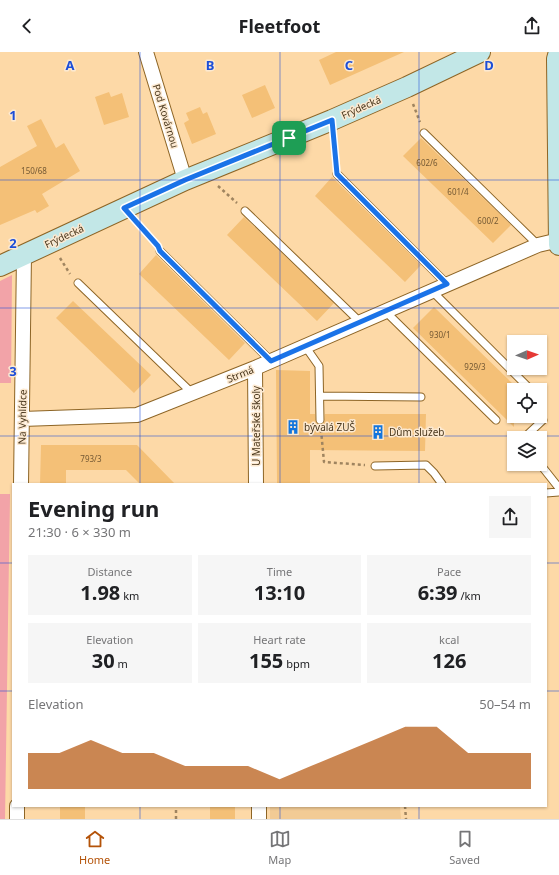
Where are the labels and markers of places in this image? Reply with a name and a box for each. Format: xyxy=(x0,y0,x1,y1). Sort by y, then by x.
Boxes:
pin xyxy=(272,121,306,155)
building icon: bývalá ZUŠ xyxy=(285,419,301,435)
place label: bývalá ZUŠ xyxy=(304,420,356,434)
building icon: Dům služeb xyxy=(370,424,386,440)
place label: Dům služeb xyxy=(389,425,444,439)

